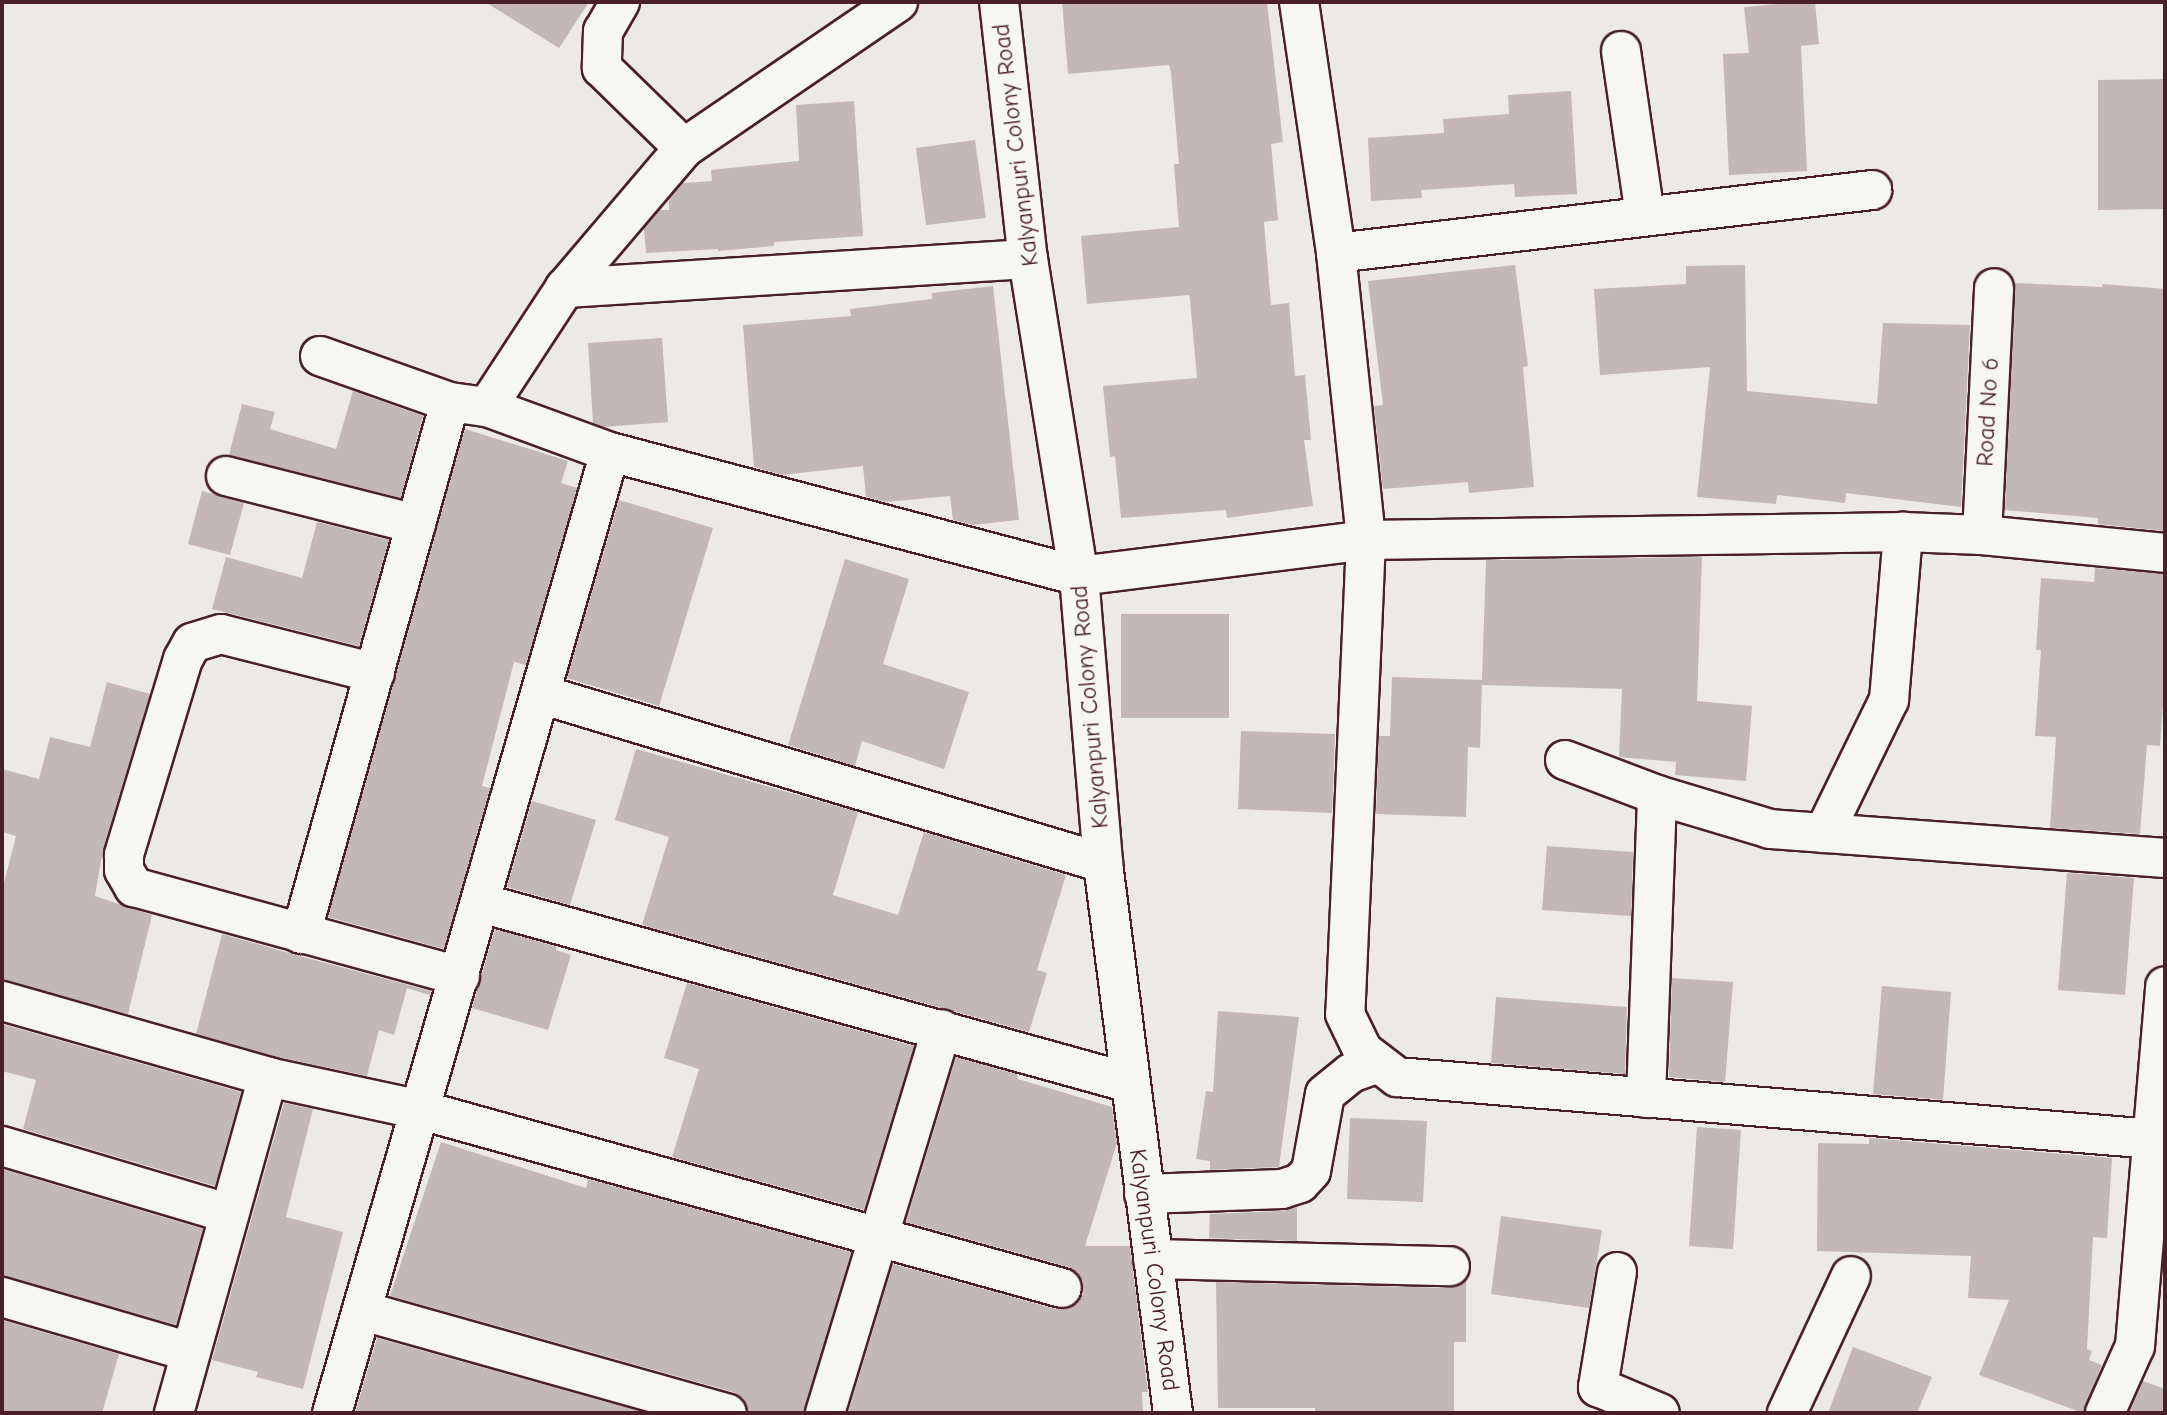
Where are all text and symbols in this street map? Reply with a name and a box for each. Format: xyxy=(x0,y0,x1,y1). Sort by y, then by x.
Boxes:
street label: Kalyanpuri Colony Road xyxy=(987,22,1045,268)
street label: Road No 6 xyxy=(1971,357,2005,467)
street label: Kalyanpuri Colony Road xyxy=(1065,584,1115,830)
street label: Kalyanpuri Colony Road xyxy=(1123,1147,1185,1393)

